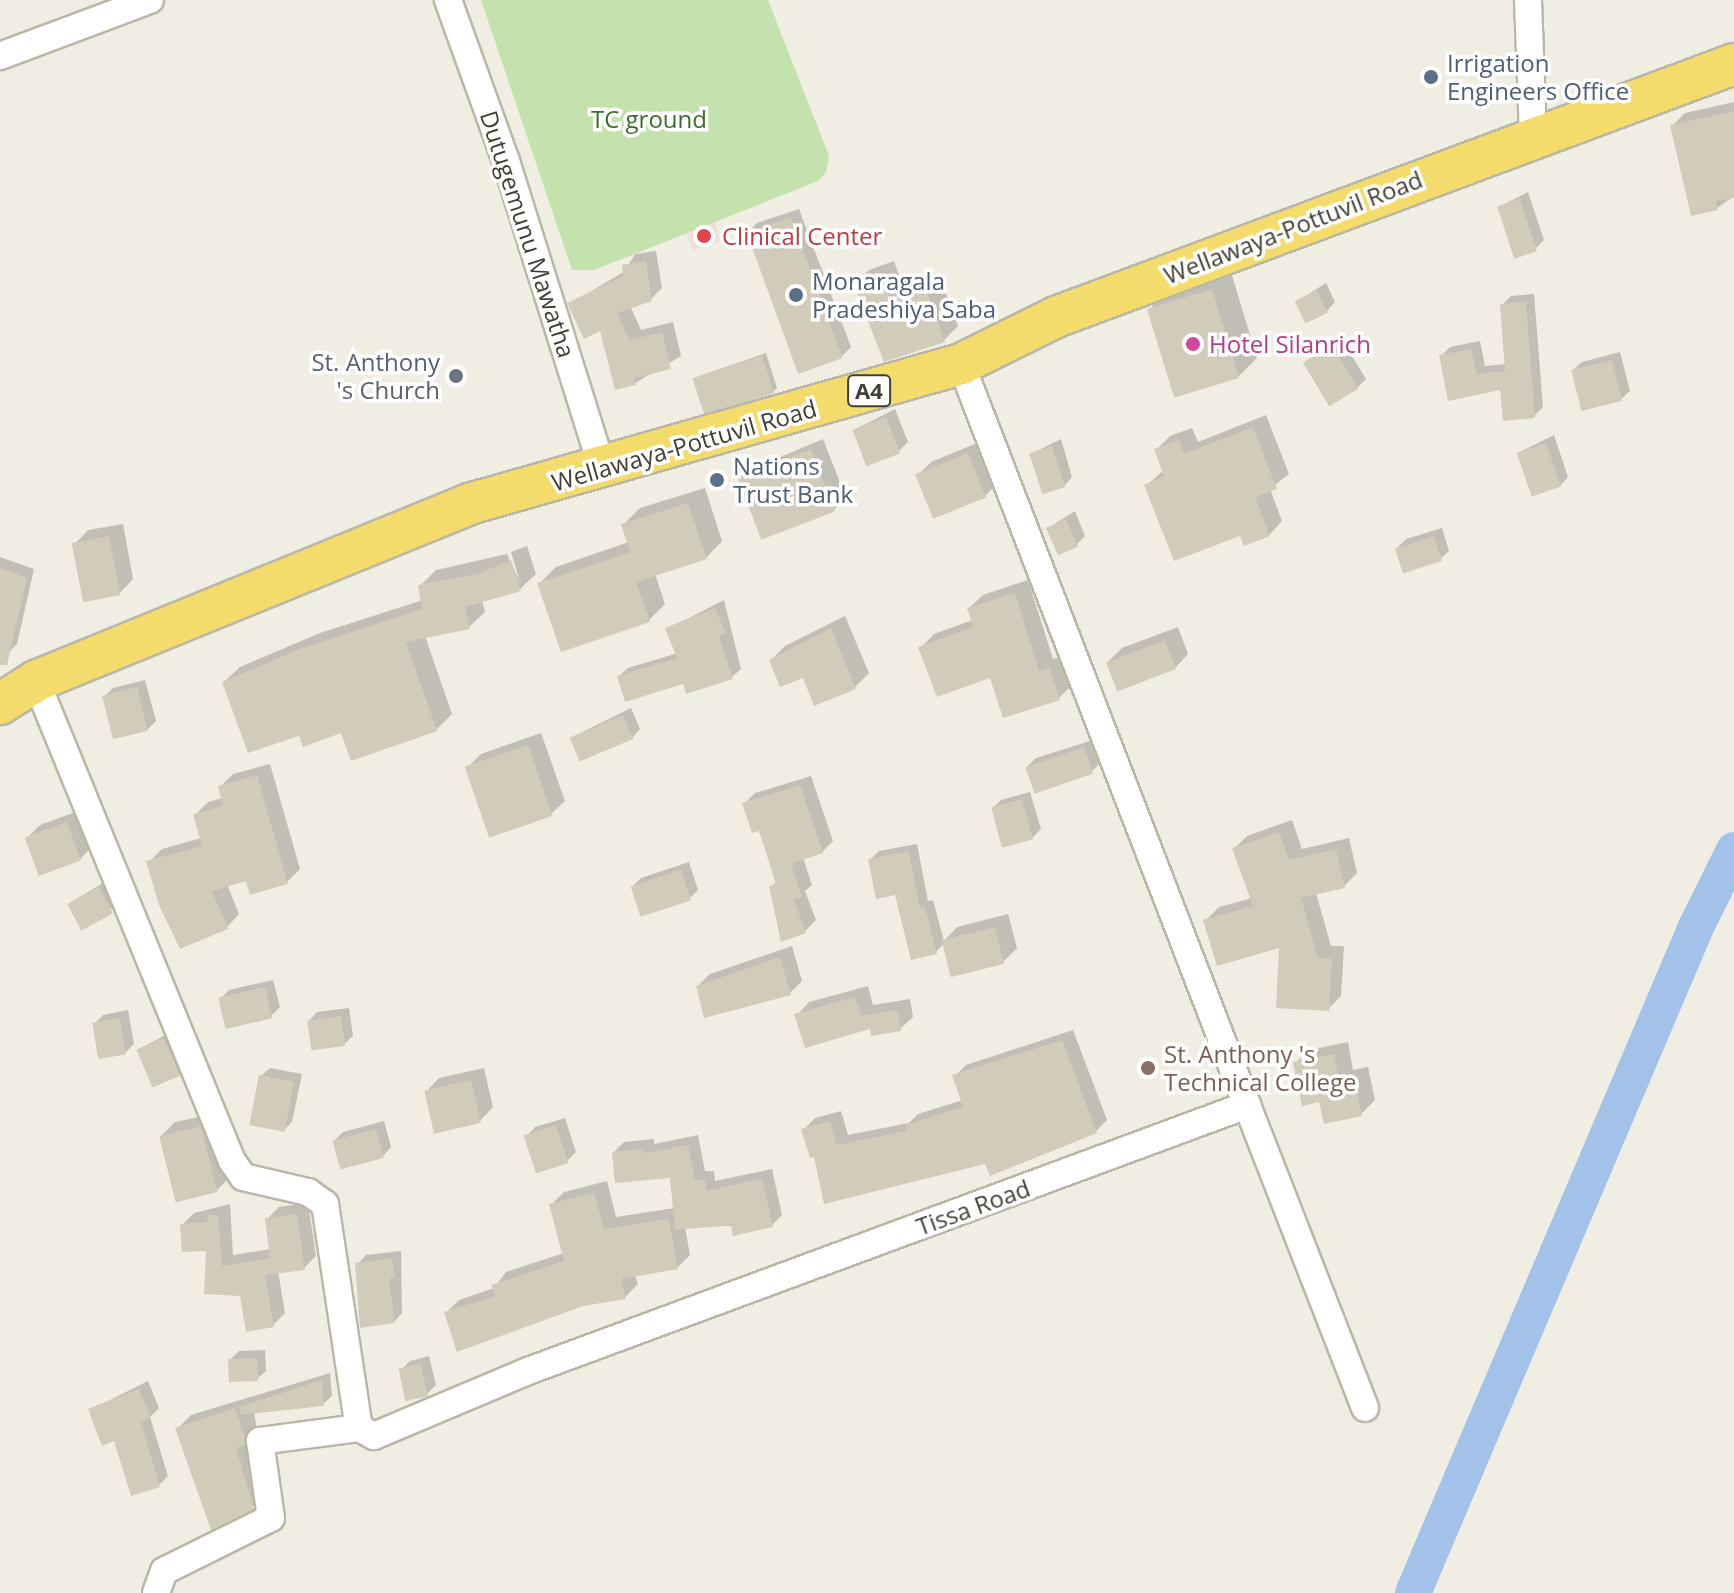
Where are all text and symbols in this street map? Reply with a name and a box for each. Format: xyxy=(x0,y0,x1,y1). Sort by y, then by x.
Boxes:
place label: Irrigation Engineers Office xyxy=(1447,49,1629,105)
marker: Irrigation Engineers Office xyxy=(1422,68,1440,86)
park label: TC ground xyxy=(591,105,707,133)
street label: Dutugemunu Mawatha xyxy=(474,107,582,361)
street label: Wellawaya-Pottuvil Road xyxy=(1160,164,1426,290)
place label: Clinical Center xyxy=(722,222,882,250)
marker: Clinical Center xyxy=(693,225,715,247)
place label: Monaragala Pradeshiya Saba xyxy=(812,267,996,323)
marker: Monaragala Pradeshiya Saba xyxy=(787,286,805,304)
place label: Hotel Silanrich xyxy=(1209,330,1371,358)
marker: Hotel Silanrich xyxy=(1184,335,1202,353)
place label: St. Anthony 's Church xyxy=(311,348,440,404)
marker: St. Anthony 's Church xyxy=(447,367,465,385)
road number: A4 xyxy=(847,373,891,409)
street label: Wellawaya-Pottuvil Road xyxy=(548,393,820,497)
place label: Nations Trust Bank xyxy=(733,452,853,508)
marker: Nations Trust Bank xyxy=(708,471,726,489)
place label: St. Anthony 's Technical College xyxy=(1164,1040,1356,1096)
marker: St. Anthony 's Technical College xyxy=(1139,1059,1157,1077)
street label: Tissa Road xyxy=(912,1173,1034,1241)

